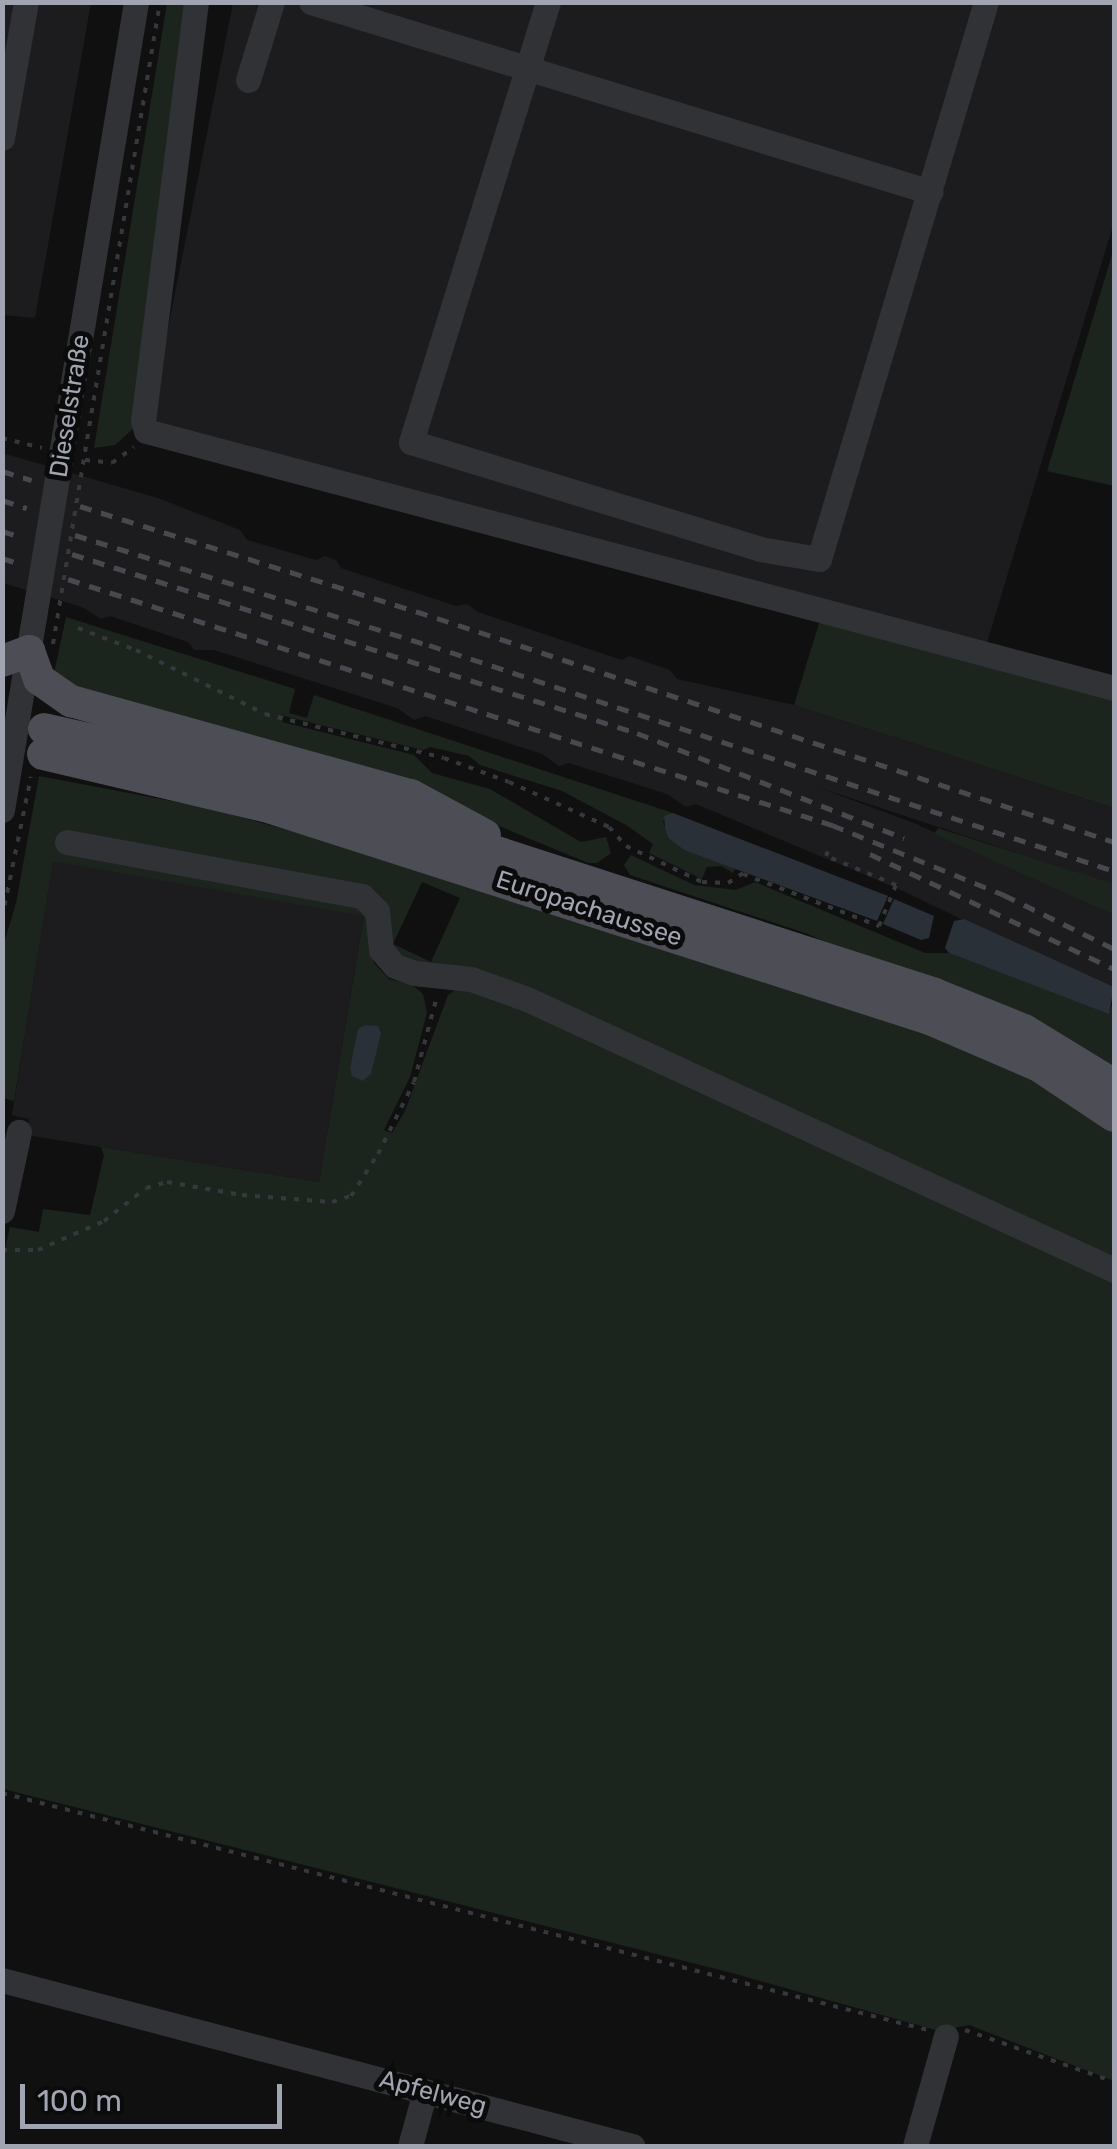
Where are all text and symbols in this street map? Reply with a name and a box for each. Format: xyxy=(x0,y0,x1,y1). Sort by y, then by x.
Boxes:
street label: Dieselstraße xyxy=(44,332,96,480)
street label: Europachaussee xyxy=(492,865,686,953)
scale bar xyxy=(25,2064,288,2126)
street label: Apfelweg xyxy=(376,2064,490,2122)
text: 100 m xyxy=(37,2083,122,2119)

